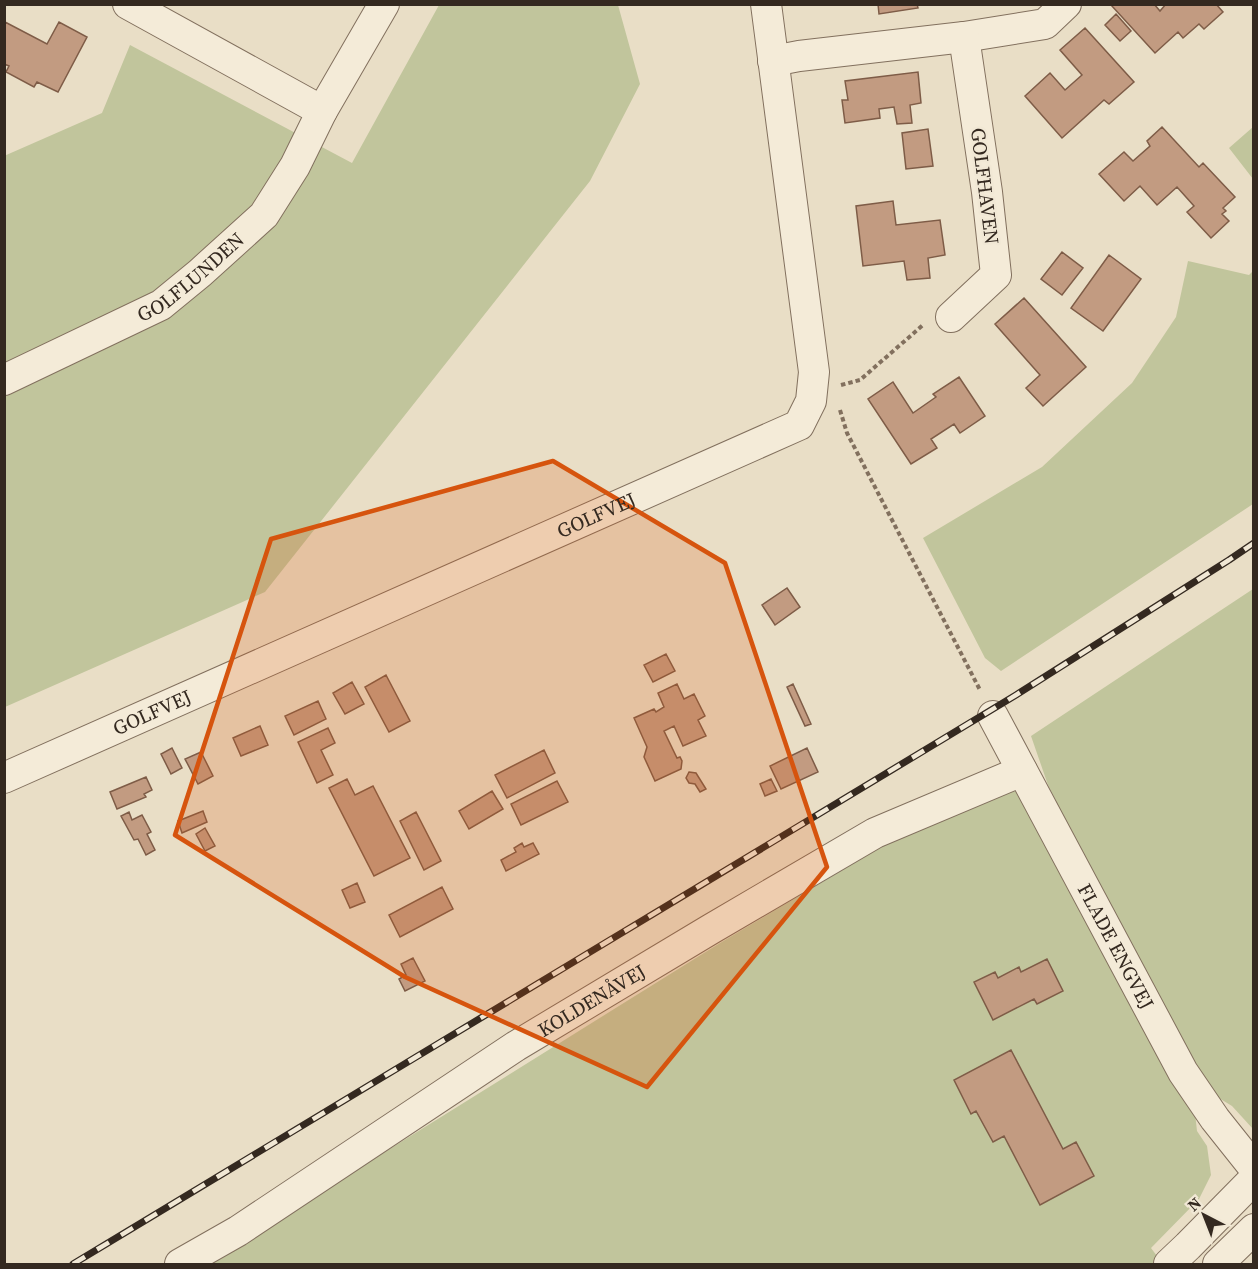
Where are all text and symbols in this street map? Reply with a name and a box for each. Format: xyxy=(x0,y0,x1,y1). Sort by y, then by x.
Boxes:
street label: GOLFHAVEN xyxy=(964,126,1006,246)
street label: GOLFLUNDEN xyxy=(132,226,250,329)
street label: GOLFVEJ xyxy=(552,485,640,545)
street label: GOLFVEJ xyxy=(108,682,196,742)
street label: FLADE ENGVEJ xyxy=(1071,878,1161,1014)
street label: KOLDENÅVEJ xyxy=(532,957,651,1044)
north arrow xyxy=(1174,1185,1234,1245)
text: N xyxy=(1182,1192,1206,1216)

